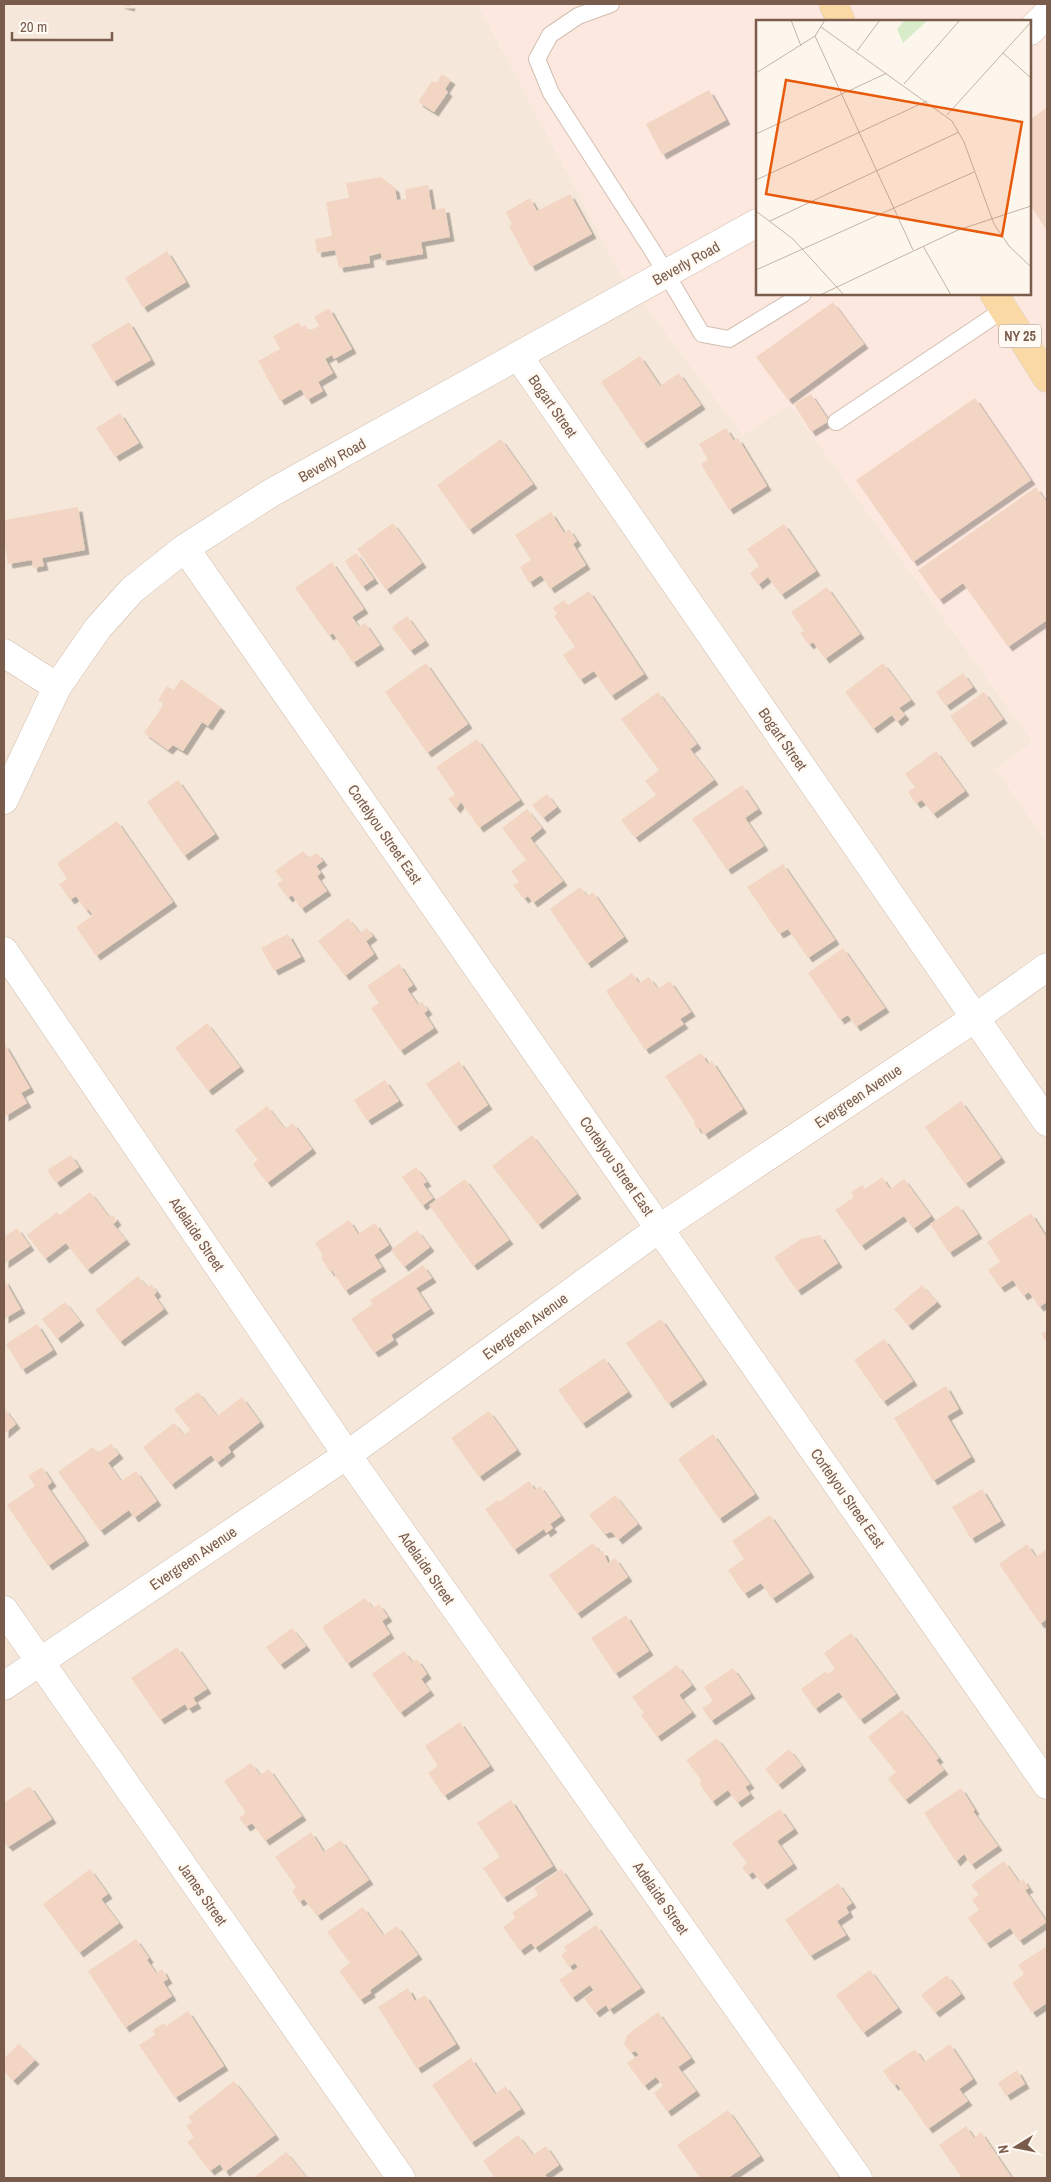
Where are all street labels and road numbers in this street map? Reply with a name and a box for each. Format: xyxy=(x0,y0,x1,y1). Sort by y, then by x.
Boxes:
street label: Beverly Road xyxy=(649,236,723,290)
road number: NY 25 xyxy=(999,324,1041,348)
street label: Bogart Street xyxy=(524,370,583,442)
street label: Beverly Road xyxy=(295,433,369,487)
street label: Bogart Street xyxy=(754,703,813,775)
street label: Cortelyou Street East xyxy=(343,780,427,888)
street label: Evergreen Avenue xyxy=(810,1059,906,1133)
street label: Cortelyou Street East xyxy=(575,1112,659,1220)
street label: Adelaide Street xyxy=(164,1192,230,1276)
street label: Evergreen Avenue xyxy=(478,1288,572,1364)
street label: Cortelyou Street East xyxy=(806,1444,890,1552)
street label: Evergreen Avenue xyxy=(145,1521,241,1595)
street label: Adelaide Street xyxy=(394,1526,460,1609)
street label: Adelaide Street xyxy=(628,1856,694,1939)
street label: James Street xyxy=(174,1858,233,1930)

